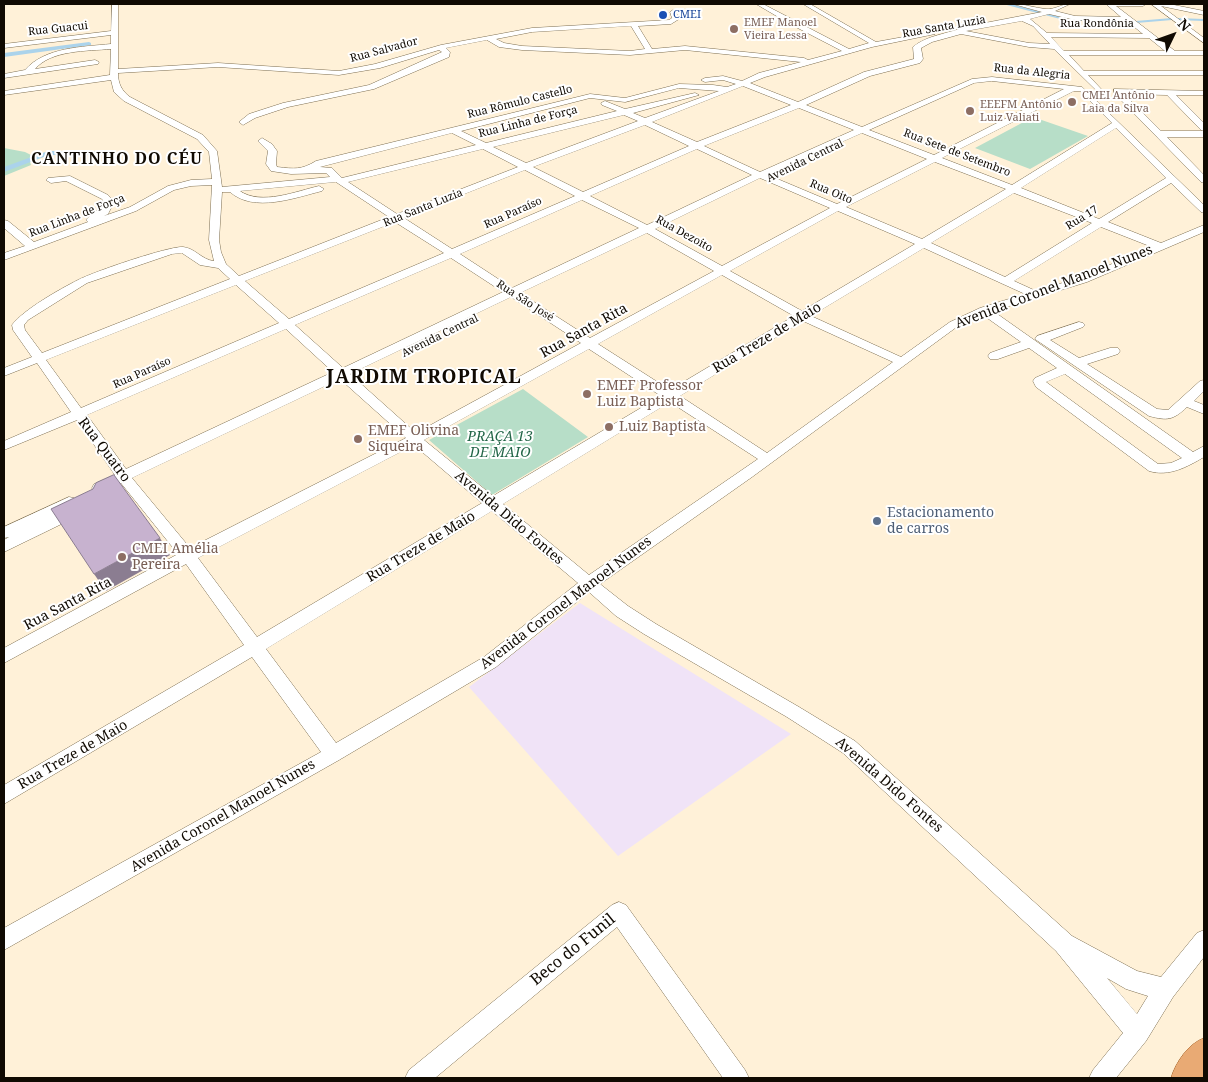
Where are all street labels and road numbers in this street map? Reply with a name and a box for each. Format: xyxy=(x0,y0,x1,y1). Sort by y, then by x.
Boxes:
street label: Rua Santa Luzia xyxy=(901,13,987,41)
street label: Rua Rondônia xyxy=(1060,17,1134,31)
street label: Rua Guacui xyxy=(27,19,89,39)
street label: Rua Salvador xyxy=(349,35,419,65)
street label: Rua da Alegria xyxy=(993,61,1071,83)
street label: Rua Rômulo Castello xyxy=(466,83,574,121)
street label: Rua Linha de Força xyxy=(477,103,579,141)
street label: Rua Sete de Setembro xyxy=(902,126,1012,180)
street label: Avenida Central xyxy=(764,137,846,185)
street label: Rua Oito xyxy=(808,177,854,207)
street label: Rua Santa Luzia xyxy=(381,186,465,230)
street label: Rua Linha de Força xyxy=(27,192,127,240)
street label: Rua Paraíso xyxy=(482,194,544,232)
street label: Rua 17 xyxy=(1063,203,1101,233)
street label: Rua Dezoito xyxy=(653,213,715,255)
street label: Avenida Coronel Manoel Nunes xyxy=(953,242,1155,332)
street label: Rua São José xyxy=(494,278,556,324)
street label: Rua Treze de Maio xyxy=(710,299,824,377)
street label: Rua Santa Rita xyxy=(537,300,631,362)
street label: Avenida Central xyxy=(399,312,481,360)
street label: Rua Paraíso xyxy=(111,354,173,392)
street label: Rua Quatro xyxy=(74,414,134,486)
street label: Avenida Dido Fontes xyxy=(451,468,567,568)
street label: Rua Treze de Maio xyxy=(364,508,478,586)
street label: Avenida Coronel Manoel Nunes xyxy=(477,533,655,673)
street label: Rua Santa Rita xyxy=(21,574,115,634)
street label: Rua Treze de Maio xyxy=(15,717,131,793)
street label: Avenida Dido Fontes xyxy=(832,734,946,836)
street label: Avenida Coronel Manoel Nunes xyxy=(128,756,318,876)
street label: Beco do Funil xyxy=(527,910,619,990)

